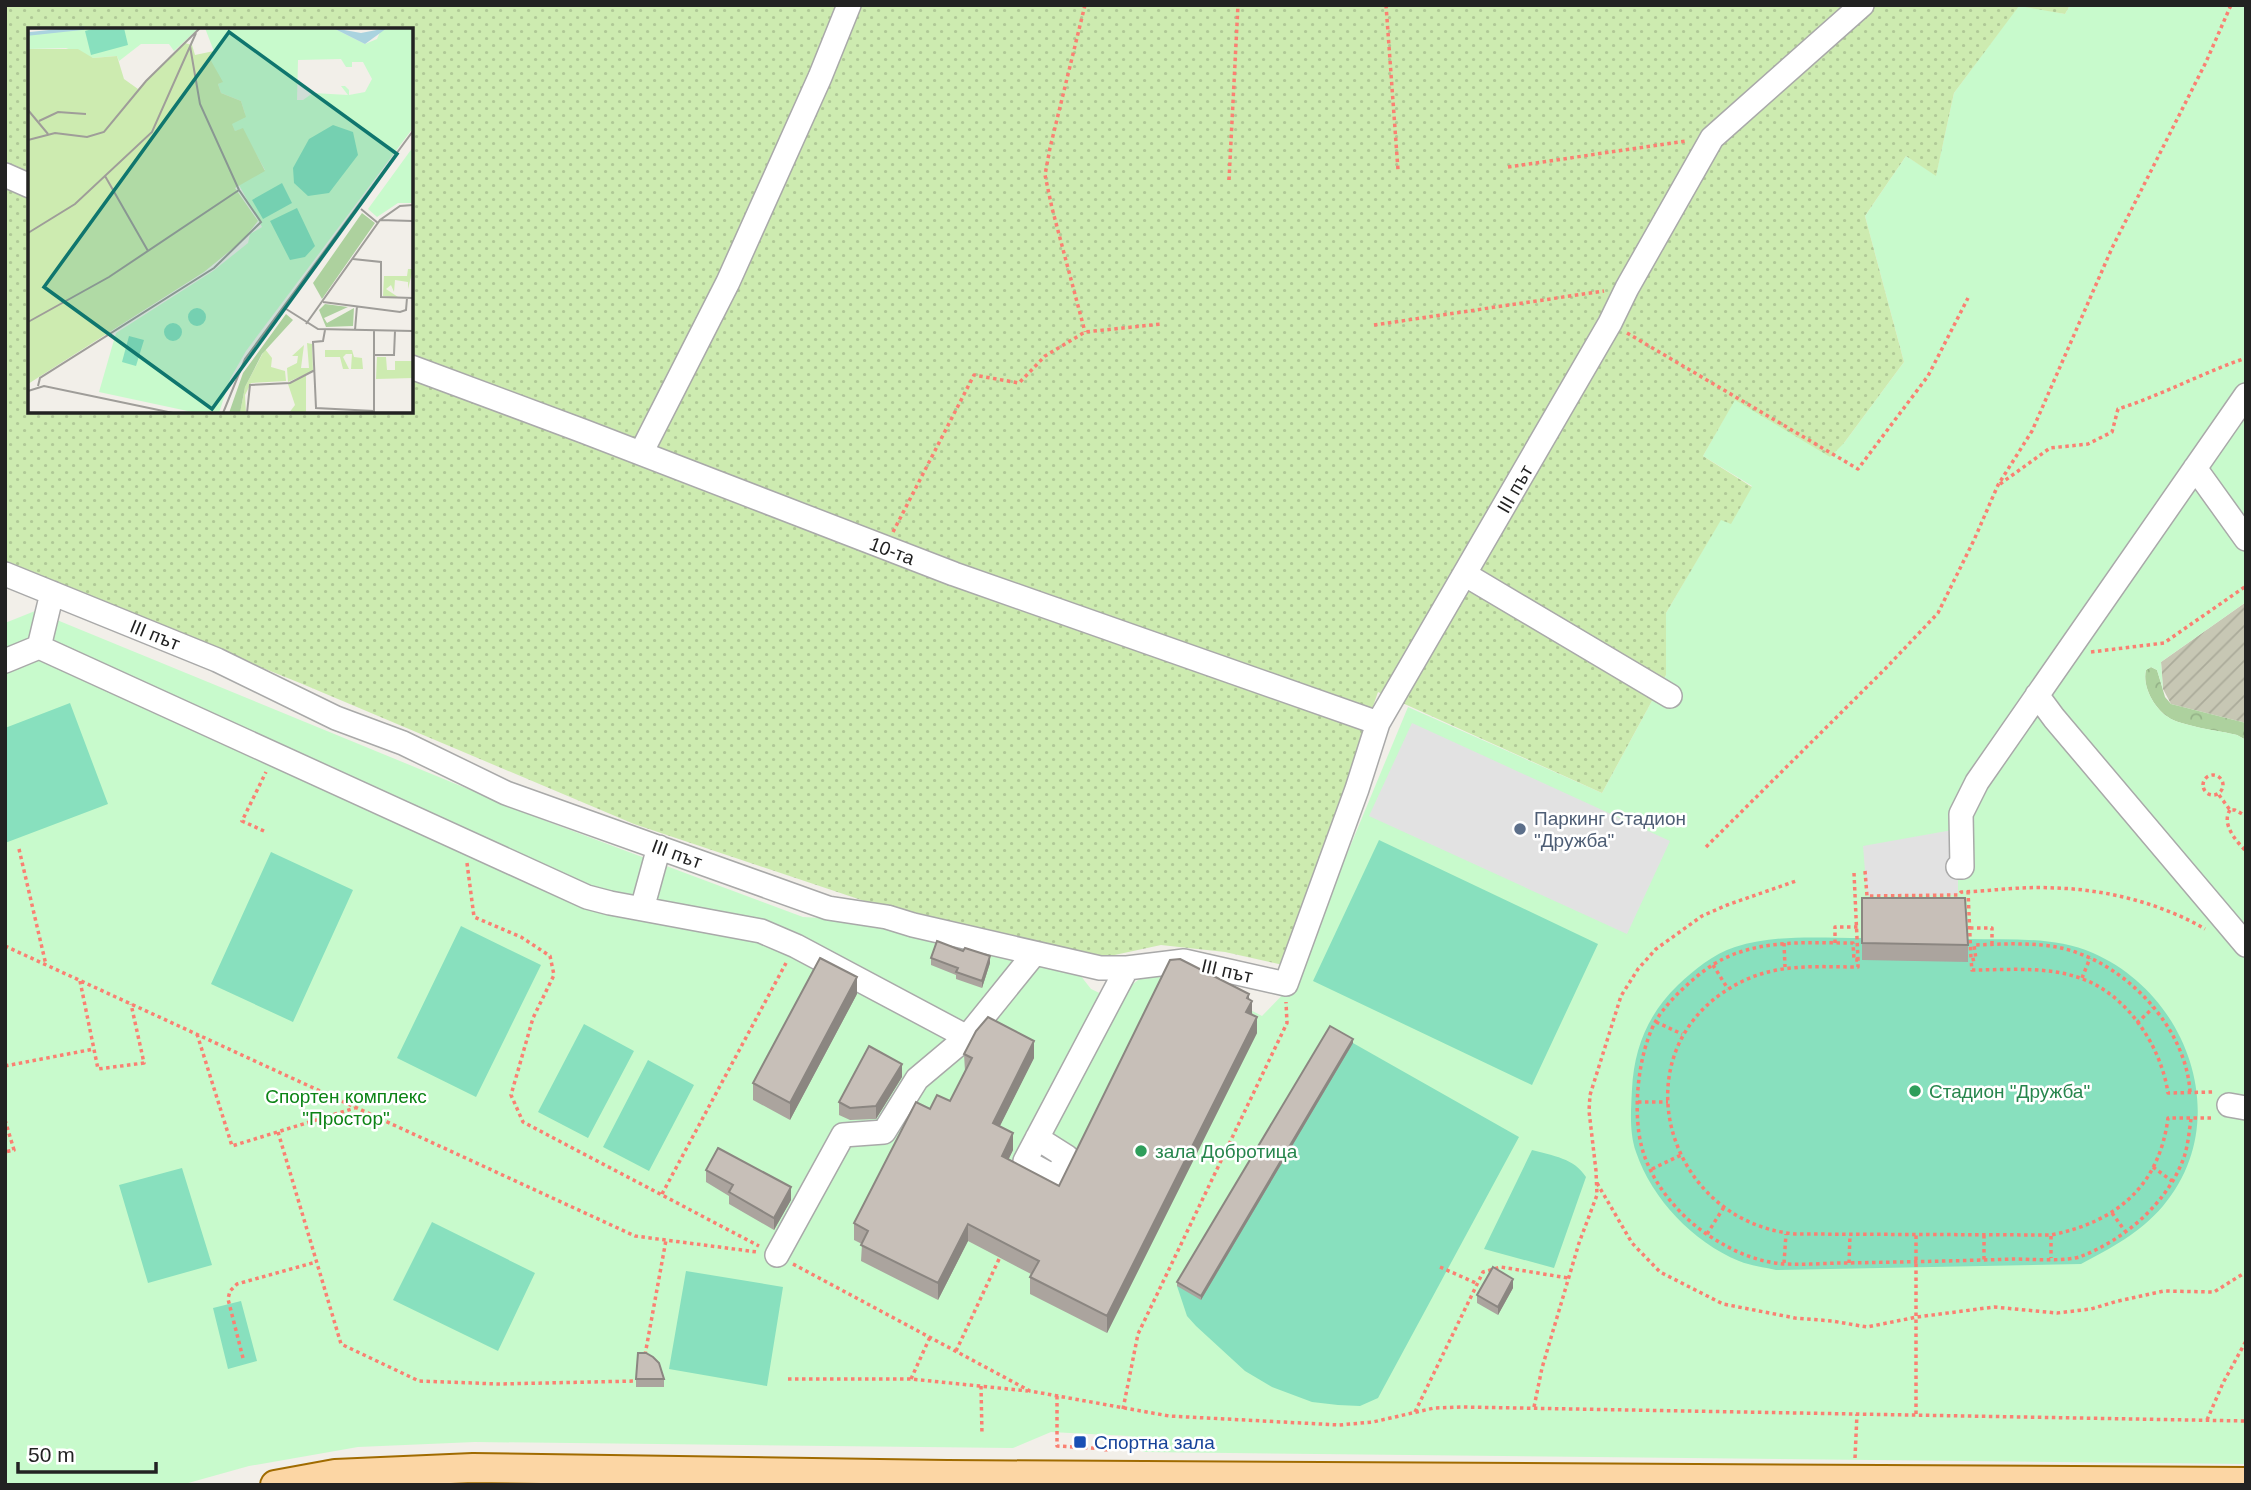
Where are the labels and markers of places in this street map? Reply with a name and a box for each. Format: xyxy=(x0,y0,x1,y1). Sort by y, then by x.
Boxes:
place label: Паркинг Стадион "Дружба" xyxy=(1534,808,1686,851)
marker: Паркинг Стадион "Дружба" xyxy=(1512,821,1528,837)
place label: Стадион "Дружба" xyxy=(1929,1081,2090,1102)
marker: Стадион "Дружба" xyxy=(1907,1083,1923,1099)
place label: зала Добротица xyxy=(1155,1141,1298,1162)
marker: зала Добротица xyxy=(1133,1143,1149,1159)
place label: Спортна зала xyxy=(1094,1432,1215,1453)
marker: Спортна зала xyxy=(1072,1434,1088,1450)

